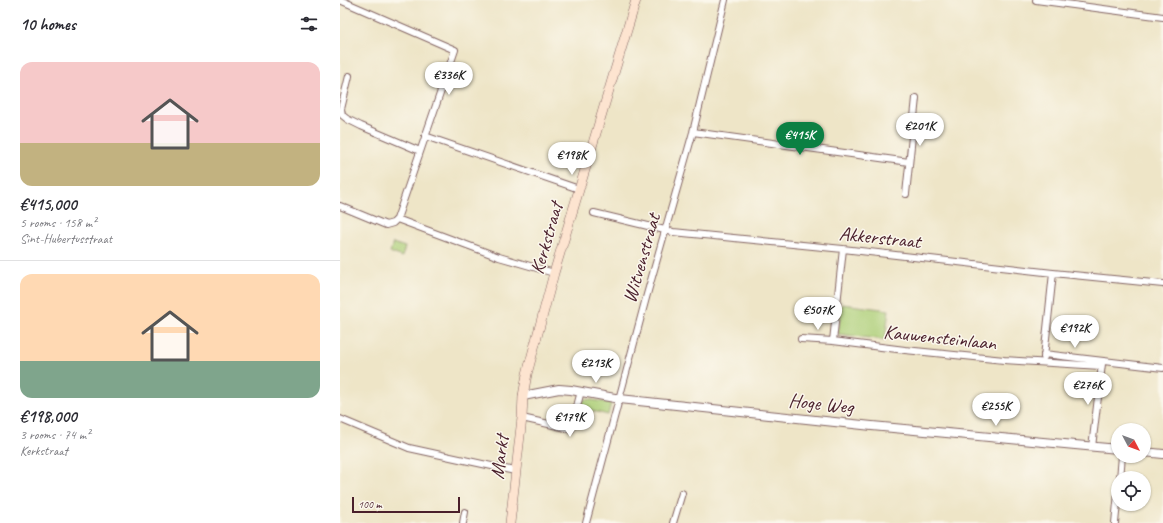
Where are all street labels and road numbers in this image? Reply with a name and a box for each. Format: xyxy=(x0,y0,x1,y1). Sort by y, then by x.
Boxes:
street label: Kerkstraat xyxy=(524,196,570,277)
street label: Witvenstraat xyxy=(617,208,667,306)
street label: Akkerstraat xyxy=(838,221,924,254)
street label: Kauwensteinlaan xyxy=(882,319,999,356)
street label: Hoge Weg xyxy=(787,388,856,420)
street label: Markt xyxy=(484,430,515,481)

